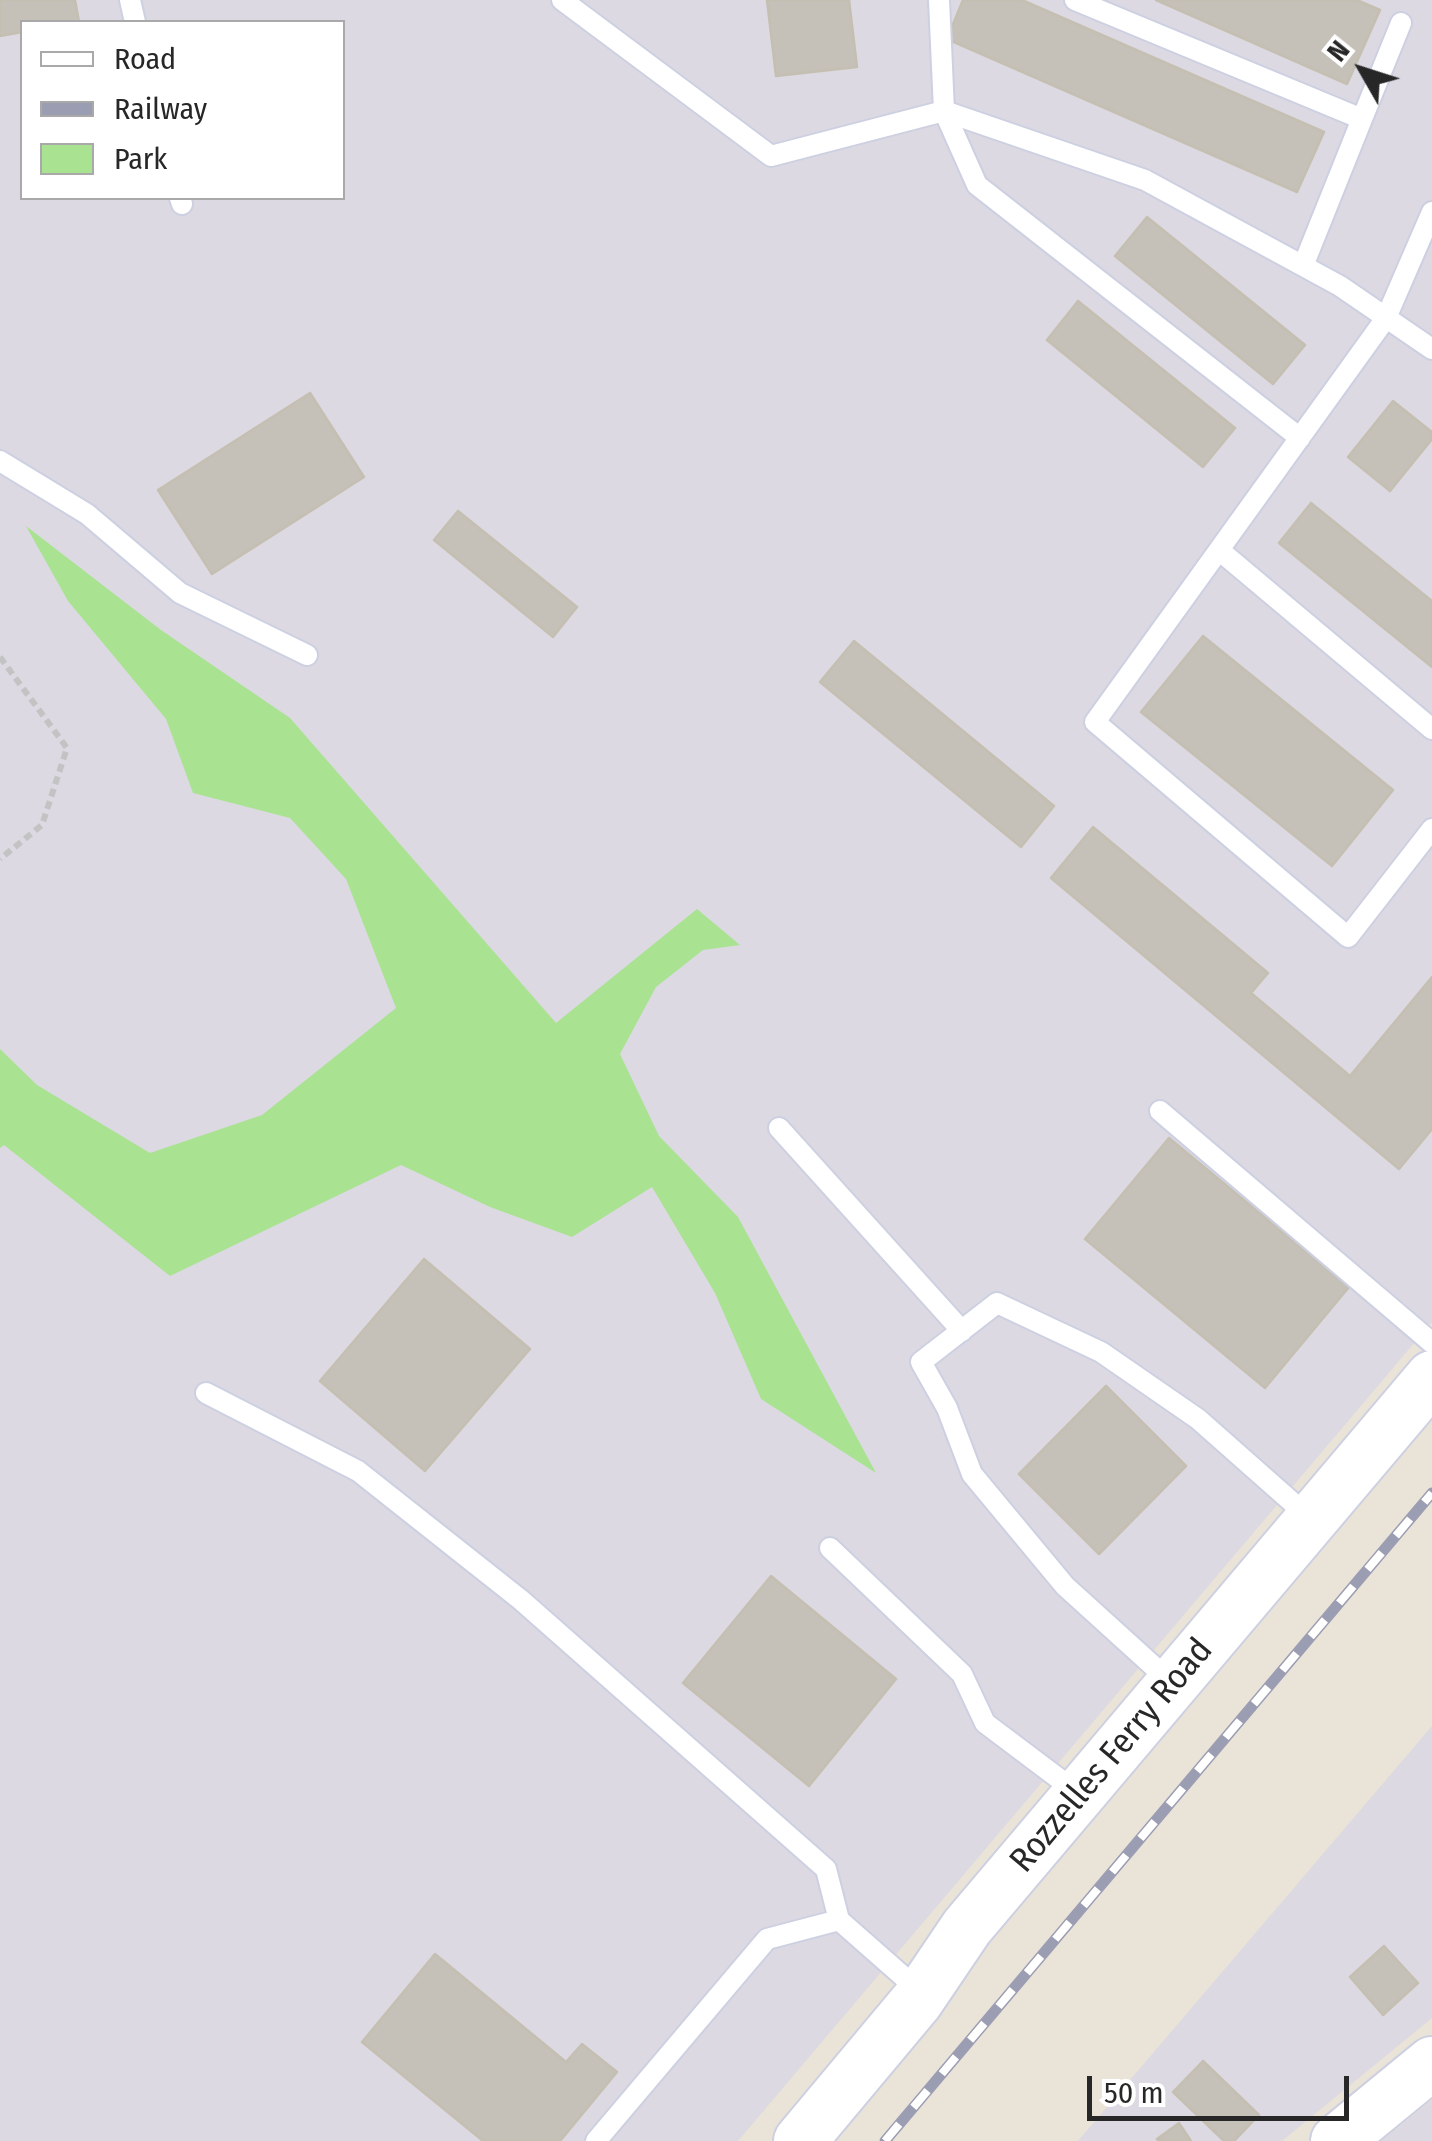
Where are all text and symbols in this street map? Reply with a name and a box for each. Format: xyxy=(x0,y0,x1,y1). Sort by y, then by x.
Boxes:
legend xyxy=(20,20,345,200)
north arrow xyxy=(1312,20,1412,120)
text: N xyxy=(1320,34,1356,68)
text: Road xyxy=(114,41,176,77)
text: Railway xyxy=(114,91,207,127)
text: Park xyxy=(114,141,167,177)
street label: Rozzelles Ferry Road xyxy=(1002,1631,1222,1881)
scale bar xyxy=(1092,2056,1354,2118)
text: 50 m xyxy=(1104,2075,1164,2111)

